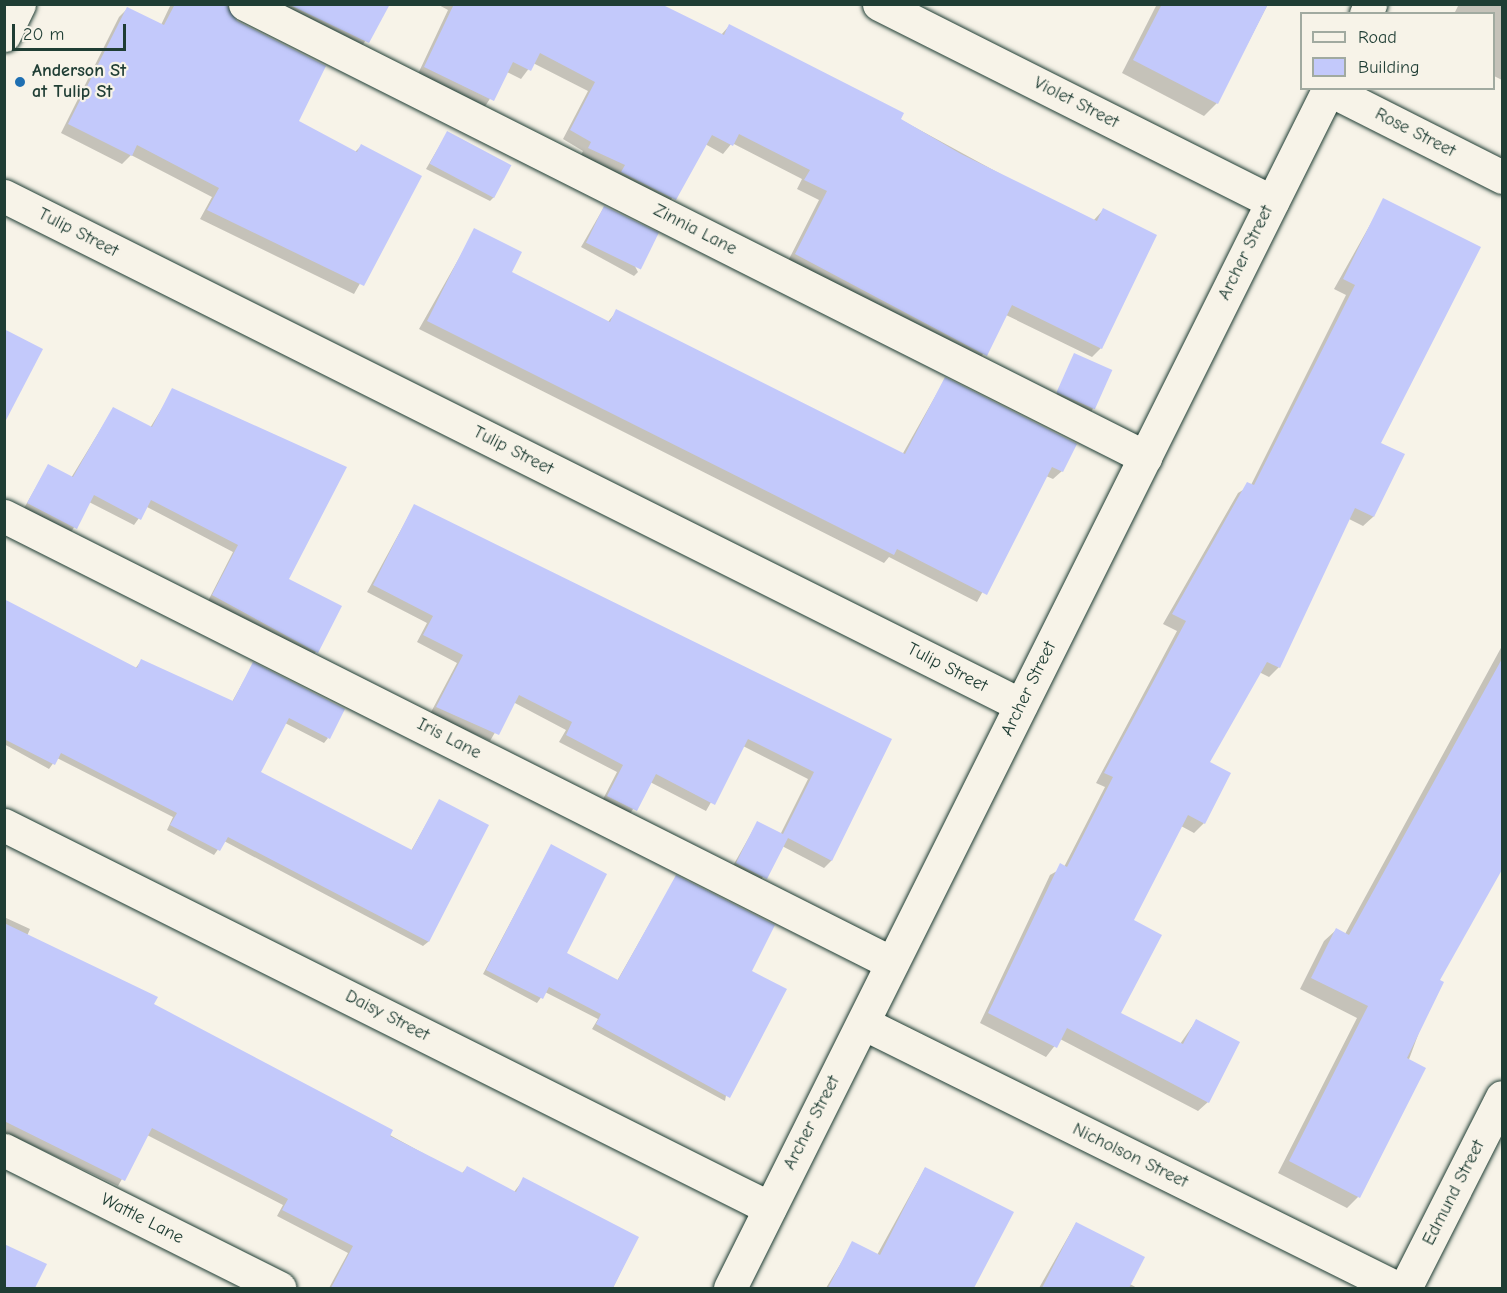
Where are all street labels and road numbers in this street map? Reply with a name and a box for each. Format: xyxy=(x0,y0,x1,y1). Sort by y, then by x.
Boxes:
street label: Violet Street xyxy=(1030,72,1122,134)
street label: Rose Street xyxy=(1371,104,1459,162)
street label: Zinnia Lane xyxy=(650,200,740,260)
street label: Archer Street xyxy=(1214,202,1278,304)
street label: Tulip Street xyxy=(34,204,122,262)
street label: Tulip Street xyxy=(469,422,557,480)
street label: Archer Street xyxy=(997,638,1061,740)
street label: Tulip Street xyxy=(903,639,991,697)
street label: Iris Lane xyxy=(413,714,485,764)
street label: Daisy Street xyxy=(341,986,433,1046)
street label: Archer Street xyxy=(779,1072,845,1174)
street label: Nicholson Street xyxy=(1069,1119,1191,1193)
street label: Edmund Street xyxy=(1418,1137,1490,1249)
street label: Wattle Lane xyxy=(97,1189,187,1249)

